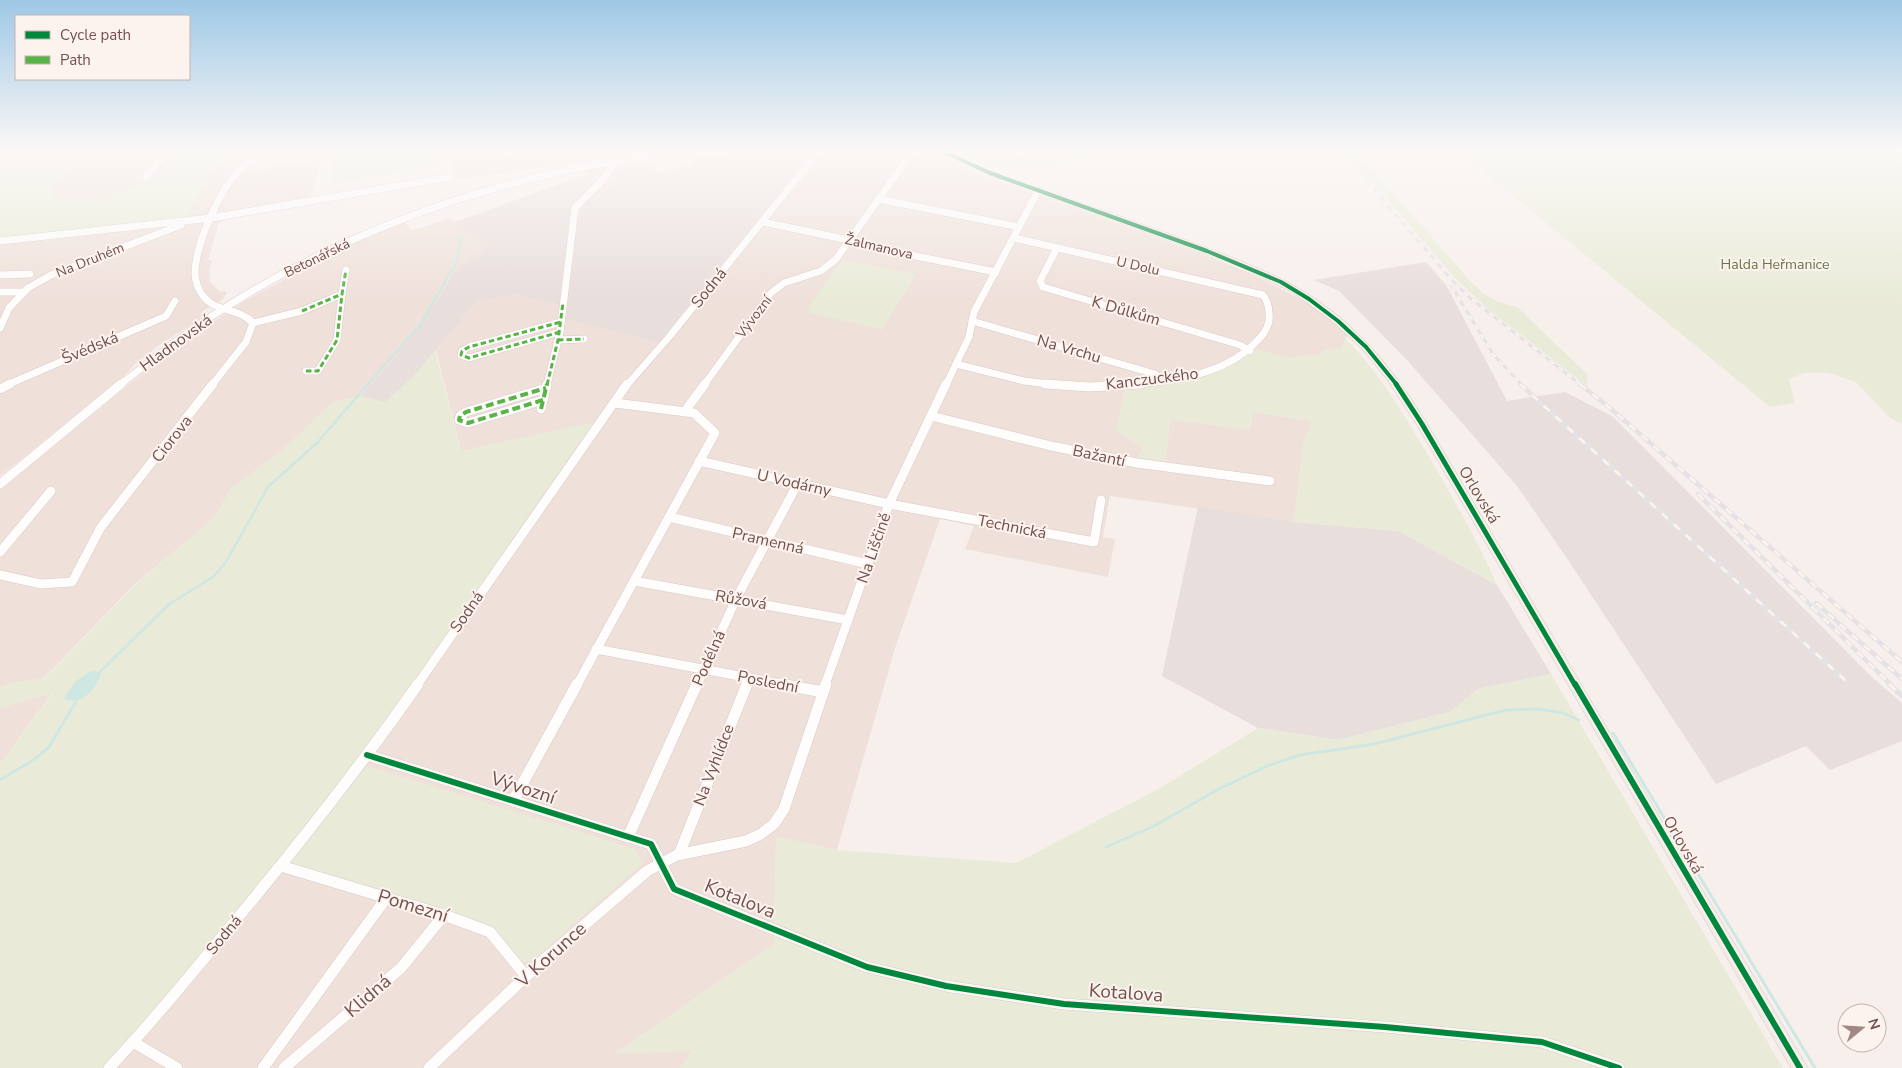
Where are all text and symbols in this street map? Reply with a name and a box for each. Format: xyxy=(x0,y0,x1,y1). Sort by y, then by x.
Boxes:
legend xyxy=(15,15,190,80)
text: Cycle path xyxy=(60,25,131,45)
text: Path xyxy=(60,50,91,70)
street label: Žalmanova xyxy=(843,230,915,264)
street label: Betonářská xyxy=(281,234,353,282)
street label: Na Druhém xyxy=(53,238,127,282)
street label: U Dolu xyxy=(1114,252,1162,280)
park label: Halda Heřmanice xyxy=(1721,255,1829,274)
street label: Sodná xyxy=(686,263,732,313)
street label: Vývozní xyxy=(731,291,777,343)
street label: K Důlkům xyxy=(1089,291,1163,331)
street label: Hladnovská xyxy=(135,309,217,377)
street label: Švédská xyxy=(58,326,122,370)
street label: Na Vrchu xyxy=(1034,329,1104,369)
street label: Kanczuckého xyxy=(1104,362,1200,396)
street label: Ciorova xyxy=(147,411,197,467)
street label: Bažantí xyxy=(1071,440,1129,473)
street label: Orlovská xyxy=(1453,462,1505,528)
street label: U Vodárny xyxy=(755,464,834,502)
street label: Na Liščině xyxy=(852,510,896,586)
street label: Technická xyxy=(976,510,1048,544)
street label: Pramenná xyxy=(730,522,806,560)
street label: Růžová xyxy=(713,585,769,615)
street label: Sodná xyxy=(445,587,489,637)
street label: Podélná xyxy=(687,627,731,689)
street label: Poslední xyxy=(736,665,802,699)
street label: Na Vyhlídce xyxy=(688,721,740,809)
street label: Vývozní xyxy=(486,765,560,811)
street label: Orlovská xyxy=(1658,812,1708,878)
street label: Kotalova xyxy=(701,873,779,925)
street label: Pomezní xyxy=(375,883,453,929)
street label: Sodná xyxy=(201,910,247,960)
street label: V Korunce xyxy=(509,916,592,994)
street label: Klidná xyxy=(339,969,397,1023)
street label: Kotalova xyxy=(1088,977,1164,1009)
north arrow xyxy=(1837,1003,1887,1053)
text: N xyxy=(1863,1016,1885,1032)

